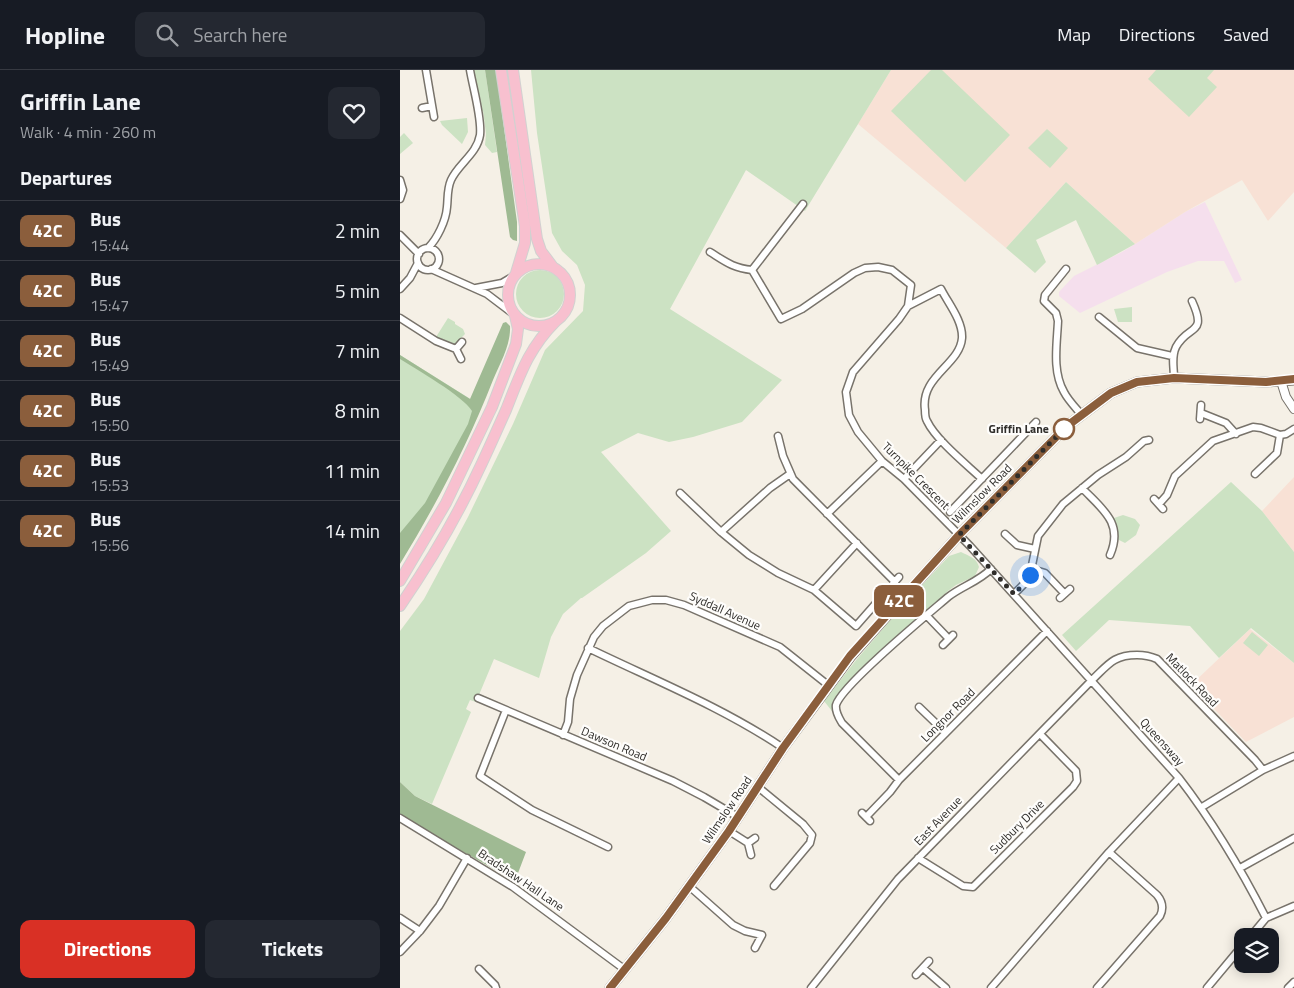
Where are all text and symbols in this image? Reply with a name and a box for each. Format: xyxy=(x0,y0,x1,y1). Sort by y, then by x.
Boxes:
search box xyxy=(135,12,485,57)
text: Hopline xyxy=(25,17,105,53)
text: Search here xyxy=(193,20,287,49)
icon: search xyxy=(153,21,181,49)
text: Map xyxy=(1057,21,1091,48)
text: Directions xyxy=(1119,21,1195,48)
text: Saved xyxy=(1223,21,1269,48)
text: Griffin Lane xyxy=(20,83,141,119)
button: heart xyxy=(328,87,380,139)
text: Walk · 4 min · 260 m xyxy=(20,120,156,144)
text: Departures xyxy=(20,163,112,192)
text: Bus xyxy=(90,204,121,233)
text: 2 min xyxy=(335,216,380,245)
text: 42C xyxy=(33,217,62,244)
text: 15:44 xyxy=(90,233,129,257)
text: Bus xyxy=(90,264,121,293)
text: 5 min xyxy=(335,276,380,305)
text: 42C xyxy=(33,277,62,304)
text: 15:47 xyxy=(90,293,129,317)
text: Bus xyxy=(90,324,121,353)
text: 7 min xyxy=(335,336,380,365)
text: 42C xyxy=(33,337,62,364)
text: 15:49 xyxy=(90,353,129,377)
text: Bus xyxy=(90,384,121,413)
text: 8 min xyxy=(335,396,380,425)
text: 42C xyxy=(33,397,62,424)
text: 15:50 xyxy=(90,413,129,437)
marker: Griffin Lane xyxy=(1053,418,1075,440)
place label: Griffin Lane xyxy=(989,419,1049,438)
street label: Turnpike Crescent xyxy=(878,437,955,515)
text: Bus xyxy=(90,444,121,473)
text: 11 min xyxy=(324,456,380,485)
text: 42C xyxy=(33,457,62,484)
street label: Wilmslow Road xyxy=(947,459,1016,528)
text: 15:53 xyxy=(90,473,129,497)
text: Bus xyxy=(90,504,121,533)
text: 14 min xyxy=(324,516,380,545)
text: 42C xyxy=(33,517,62,544)
text: 15:56 xyxy=(90,533,129,557)
your location xyxy=(1018,563,1043,588)
line badge: 42C xyxy=(870,585,928,617)
street label: Syddall Avenue xyxy=(686,586,764,635)
text: 42C xyxy=(884,587,914,614)
street label: Matlock Road xyxy=(1162,648,1223,711)
street label: Longnor Road xyxy=(916,683,979,746)
street label: Queensway xyxy=(1135,713,1189,770)
street label: Dawson Road xyxy=(578,721,650,766)
street label: Wilmslow Road xyxy=(697,772,756,848)
street label: East Avenue xyxy=(909,792,966,850)
street label: Sudbury Drive xyxy=(985,795,1048,858)
street label: Bradshaw Hall Lane xyxy=(474,844,568,916)
button: Directions xyxy=(20,920,195,978)
button: Tickets xyxy=(205,920,380,978)
map controls xyxy=(1234,928,1279,973)
button: layers xyxy=(1234,928,1279,973)

